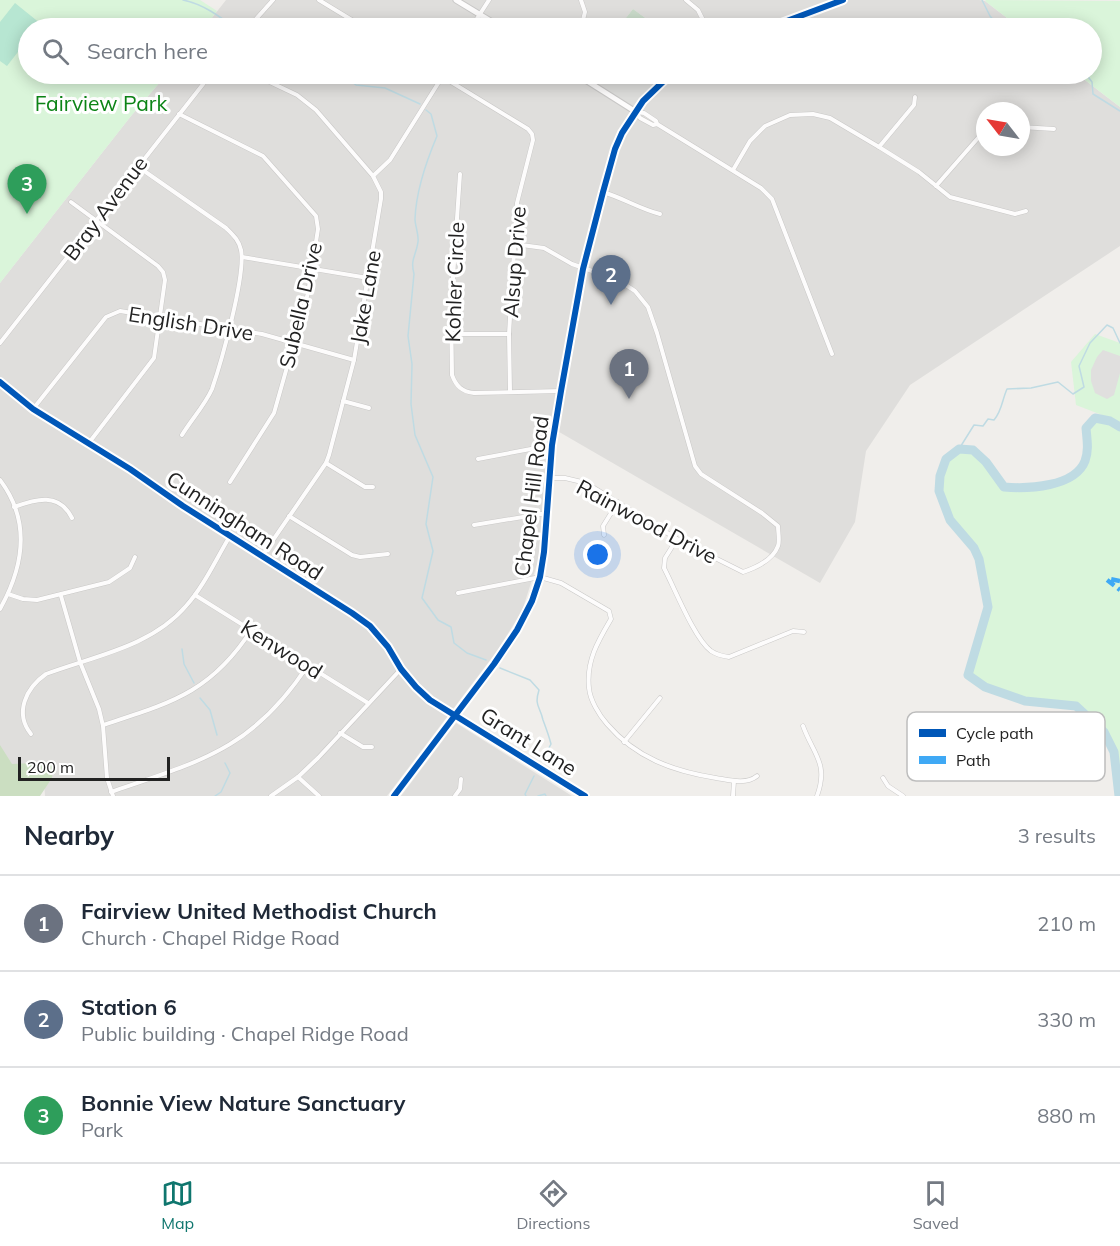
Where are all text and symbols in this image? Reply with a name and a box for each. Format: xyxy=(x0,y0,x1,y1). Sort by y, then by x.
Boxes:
search box xyxy=(18,18,1102,84)
icon: search xyxy=(39,35,72,68)
text: Search here xyxy=(87,37,208,65)
park label: Fairview Park xyxy=(35,90,167,116)
north arrow xyxy=(976,102,1030,156)
street label: Bray Avenue xyxy=(57,151,153,265)
pin: 3 xyxy=(8,164,46,214)
street label: Alsup Drive xyxy=(497,205,531,319)
street label: Kohler Circle xyxy=(439,221,469,343)
street label: Subella Drive xyxy=(273,240,327,370)
street label: Jake Lane xyxy=(344,248,386,346)
pin: 2 xyxy=(592,256,630,305)
street label: English Drive xyxy=(127,300,255,346)
pin: 1 xyxy=(610,350,648,399)
street label: Chapel Hill Road xyxy=(508,414,554,578)
street label: Cunningham Road xyxy=(162,465,328,585)
street label: Rainwood Drive xyxy=(572,473,722,569)
your location xyxy=(583,540,612,569)
street label: Kenwood xyxy=(236,614,328,684)
street label: Grant Lane xyxy=(476,701,582,781)
legend xyxy=(907,712,1105,781)
text: Cycle path xyxy=(956,723,1034,743)
text: Path xyxy=(956,750,991,770)
scale bar xyxy=(18,754,170,782)
text: 200 m xyxy=(27,757,74,777)
text: Nearby xyxy=(24,819,114,852)
text: 3 results xyxy=(1018,823,1096,848)
text: Fairview United Methodist Church xyxy=(81,897,437,925)
text: 1 xyxy=(38,911,50,936)
text: 210 m xyxy=(1037,911,1096,936)
text: Church · Chapel Ridge Road xyxy=(81,925,340,950)
text: Station 6 xyxy=(81,993,177,1021)
text: 2 xyxy=(38,1007,50,1032)
text: 330 m xyxy=(1037,1007,1096,1032)
text: Public building · Chapel Ridge Road xyxy=(81,1021,409,1046)
text: Bonnie View Nature Sanctuary xyxy=(81,1089,405,1117)
text: 3 xyxy=(38,1103,50,1128)
text: 880 m xyxy=(1037,1103,1096,1128)
text: Park xyxy=(81,1117,123,1142)
tab: Map xyxy=(161,1177,194,1233)
tab: Directions xyxy=(516,1177,590,1233)
tab: Saved xyxy=(913,1177,959,1233)

